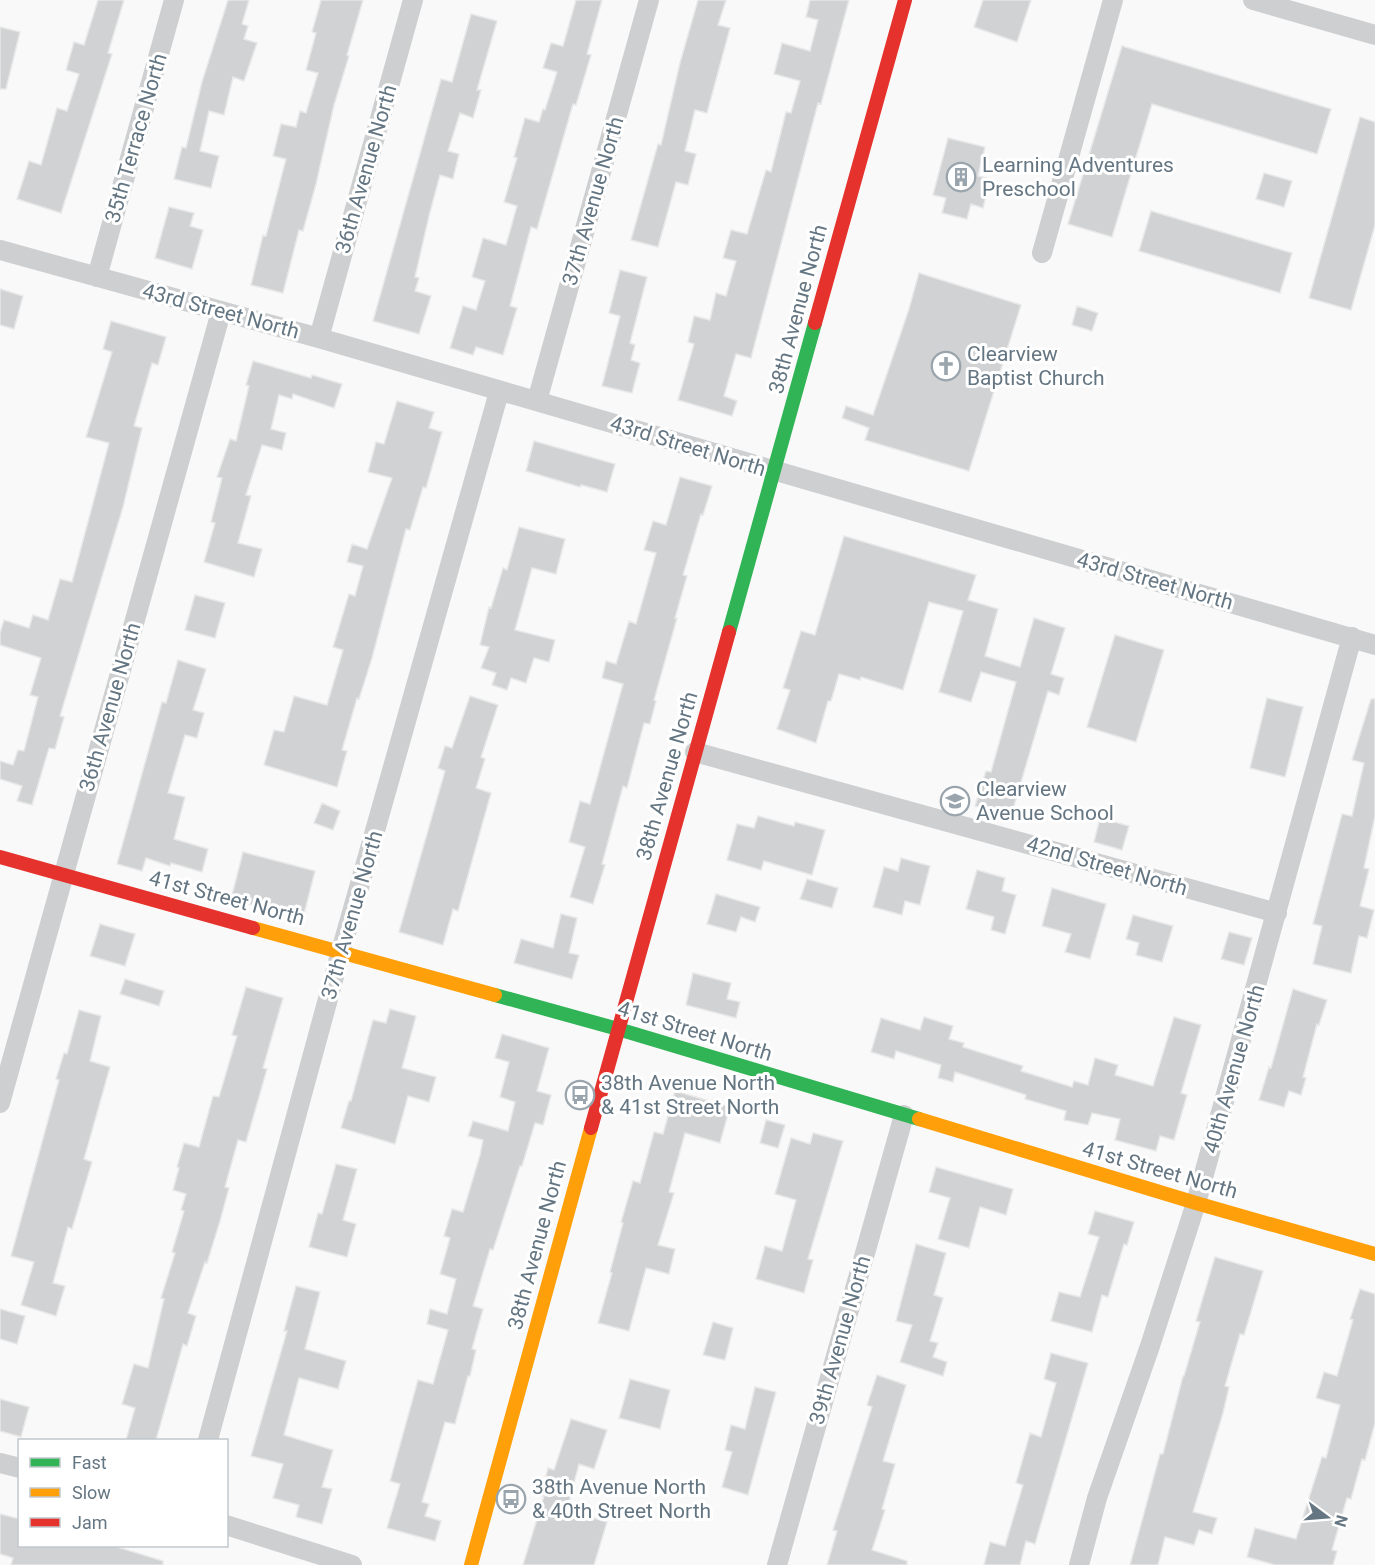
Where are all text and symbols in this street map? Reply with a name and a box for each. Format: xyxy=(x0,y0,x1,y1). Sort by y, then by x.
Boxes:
street label: 35th Terrace North xyxy=(100,51,172,225)
street label: 36th Avenue North xyxy=(330,82,402,256)
street label: 37th Avenue North xyxy=(557,114,629,288)
place label: Learning Adventures Preschool xyxy=(982,153,1174,201)
building icon: Learning Adventures Preschool xyxy=(945,161,977,193)
street label: 38th Avenue North xyxy=(764,222,832,396)
street label: 43rd Street North xyxy=(140,279,302,343)
place label: Clearview Baptist Church xyxy=(967,342,1104,390)
church icon: Clearview Baptist Church xyxy=(930,350,962,382)
street label: 43rd Street North xyxy=(607,411,769,481)
street label: 43rd Street North xyxy=(1074,547,1236,615)
street label: 36th Avenue North xyxy=(74,620,146,794)
street label: 38th Avenue North xyxy=(631,689,703,863)
place label: Clearview Avenue School xyxy=(976,777,1114,825)
school or university icon: Clearview Avenue School xyxy=(939,785,971,817)
street label: 37th Avenue North xyxy=(316,828,388,1002)
street label: 42nd Street North xyxy=(1024,832,1190,900)
street label: 41st Street North xyxy=(147,866,307,930)
street label: 40th Avenue North xyxy=(1198,982,1270,1156)
street label: 41st Street North xyxy=(615,996,775,1066)
place label: 38th Avenue North & 41st Street North xyxy=(601,1071,779,1119)
bus stop icon: 38th Avenue North & 41st Street North xyxy=(564,1079,596,1111)
street label: 41st Street North xyxy=(1080,1136,1240,1204)
street label: 38th Avenue North xyxy=(503,1158,571,1332)
street label: 39th Avenue North xyxy=(804,1253,876,1427)
legend xyxy=(18,1439,228,1547)
text: Fast xyxy=(72,1452,107,1473)
place label: 38th Avenue North & 40th Street North xyxy=(532,1475,711,1523)
text: Slow xyxy=(72,1482,111,1503)
bus stop icon: 38th Avenue North & 40th Street North xyxy=(495,1483,527,1515)
north arrow xyxy=(1297,1487,1357,1547)
text: Jam xyxy=(72,1512,108,1533)
text: N xyxy=(1330,1513,1352,1529)

